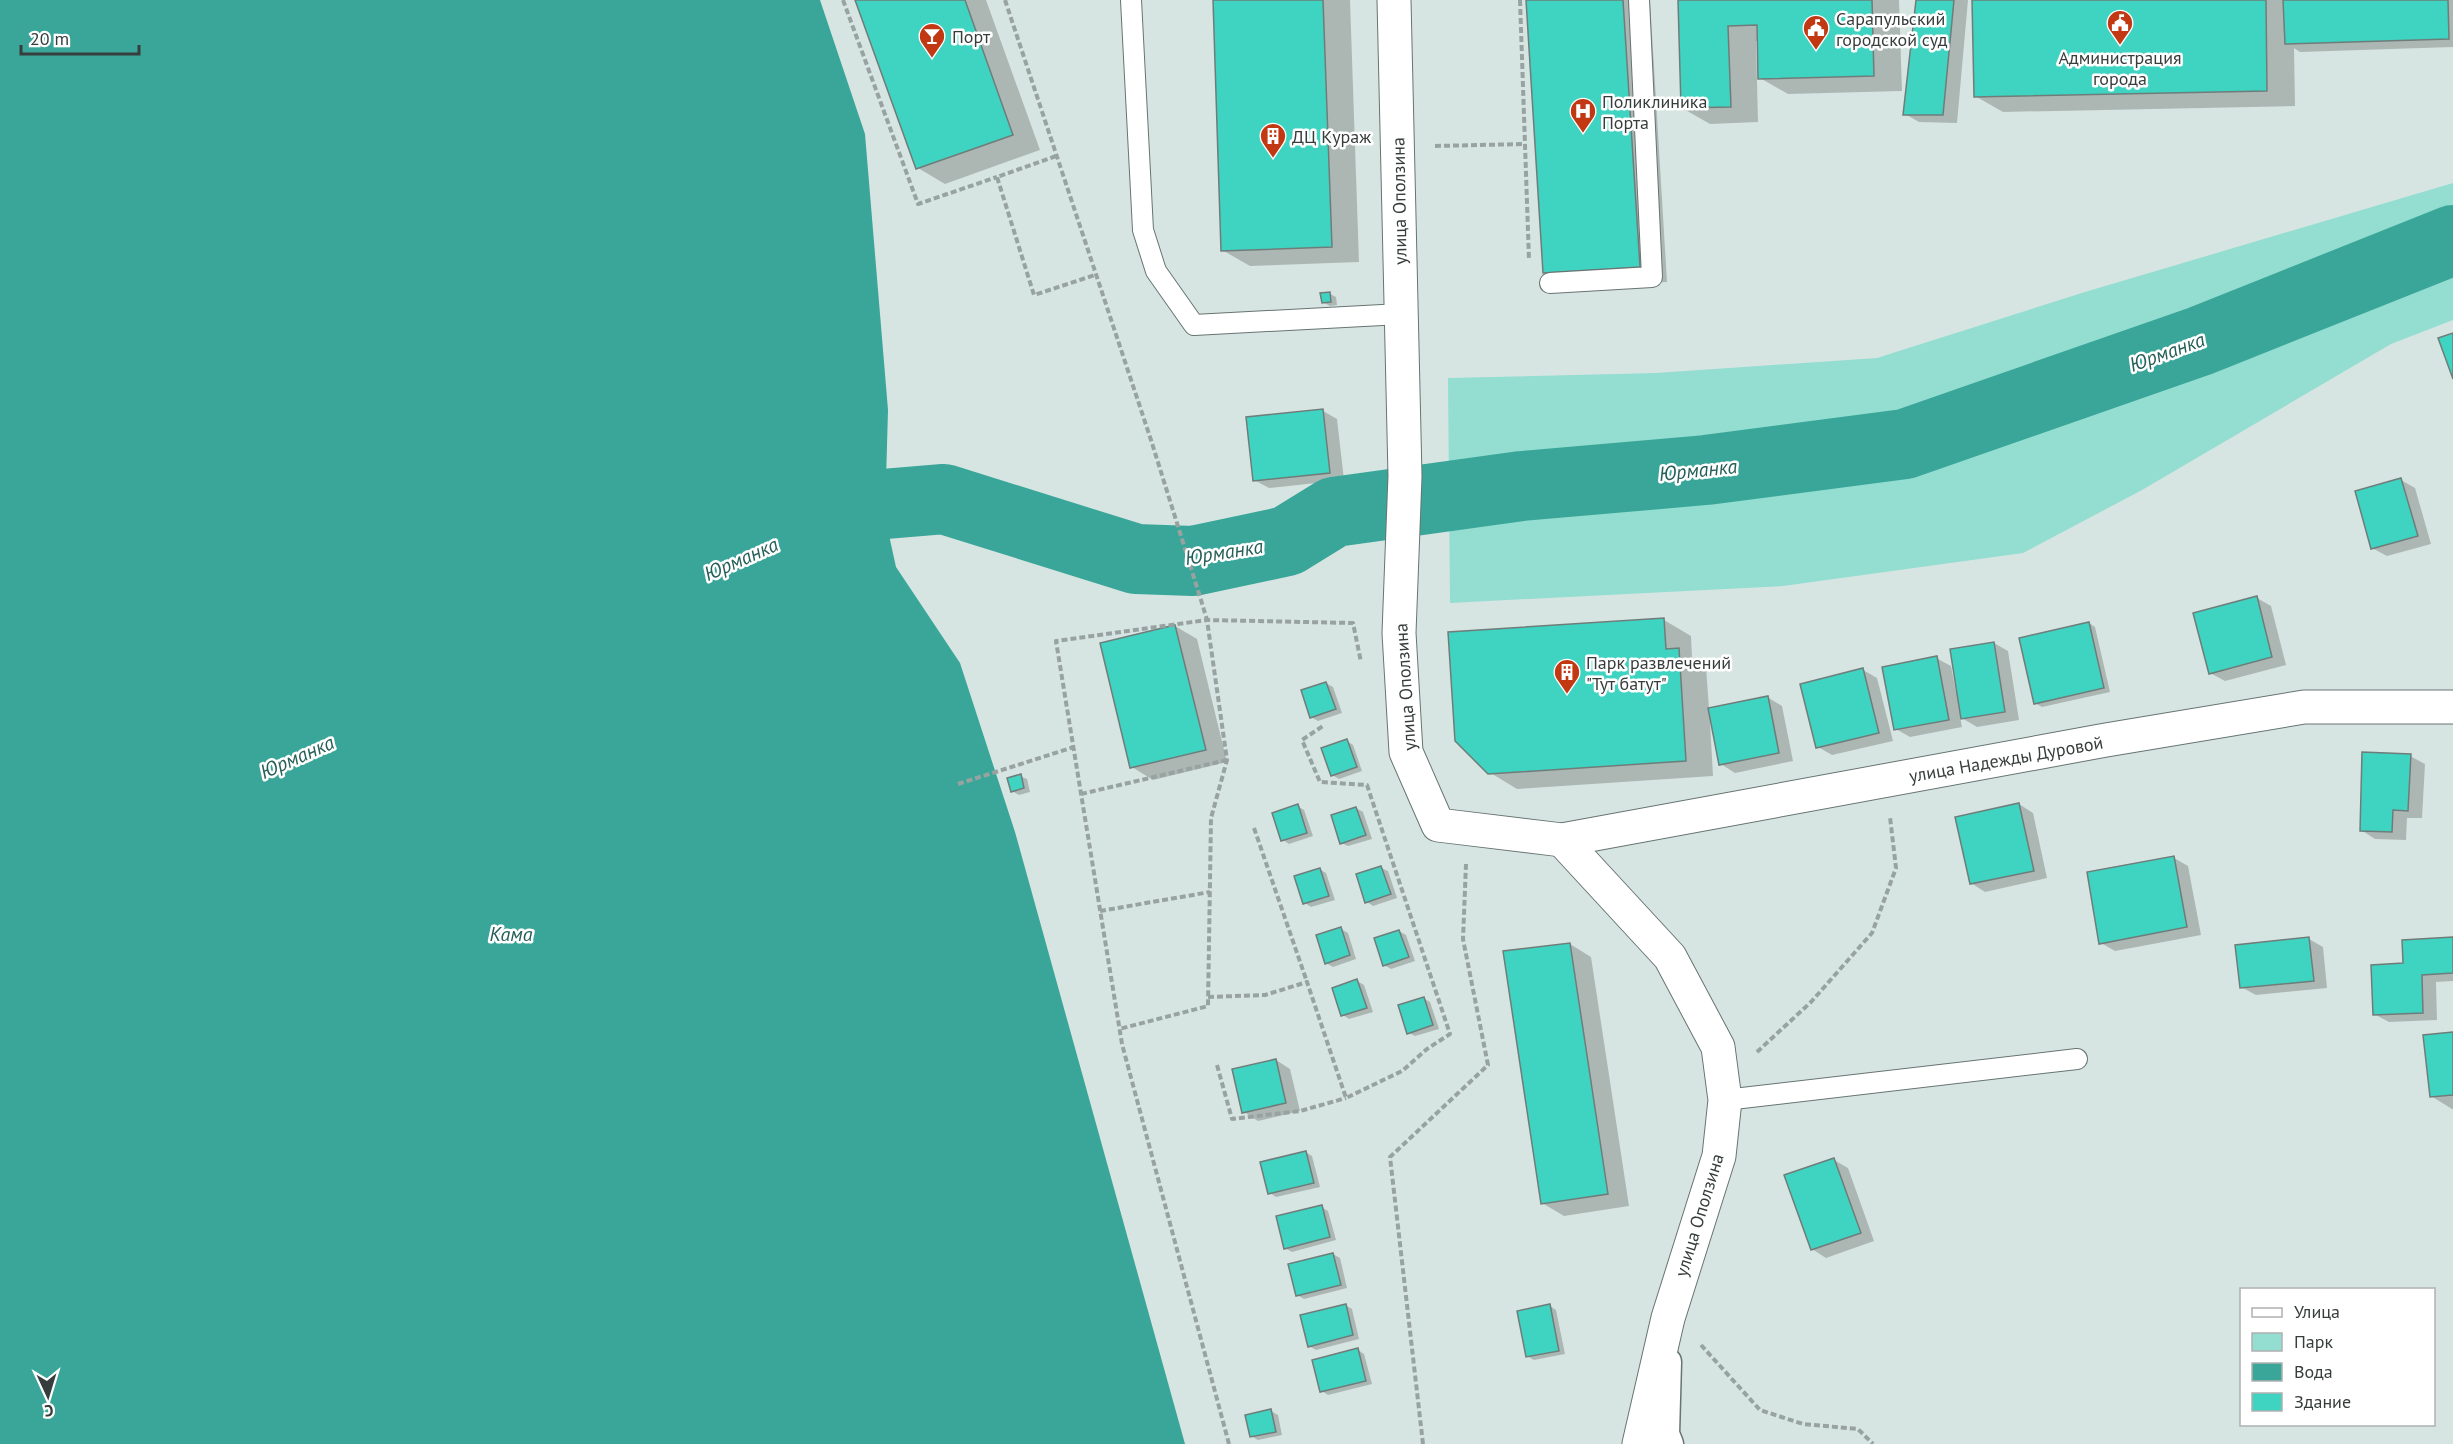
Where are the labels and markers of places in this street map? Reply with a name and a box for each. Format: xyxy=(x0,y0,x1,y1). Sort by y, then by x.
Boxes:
place label: Сарапульский городской суд xyxy=(1836,7,1948,51)
public building icon: Администрация города xyxy=(2105,8,2135,46)
public building icon: Сарапульский городской суд xyxy=(1801,13,1831,51)
bar icon: Порт xyxy=(917,21,947,59)
place label: Порт xyxy=(952,25,991,48)
place label: Администрация города xyxy=(2058,46,2182,90)
place label: Поликлиника Порта xyxy=(1602,90,1707,134)
hospital icon: Поликлиника Порта xyxy=(1568,96,1598,134)
building icon: ДЦ Кураж xyxy=(1258,121,1288,159)
place label: ДЦ Кураж xyxy=(1292,125,1371,148)
place label: Парк развлечений "Тут батут" xyxy=(1586,651,1731,695)
building icon: Парк развлечений "Тут батут" xyxy=(1552,657,1582,695)

